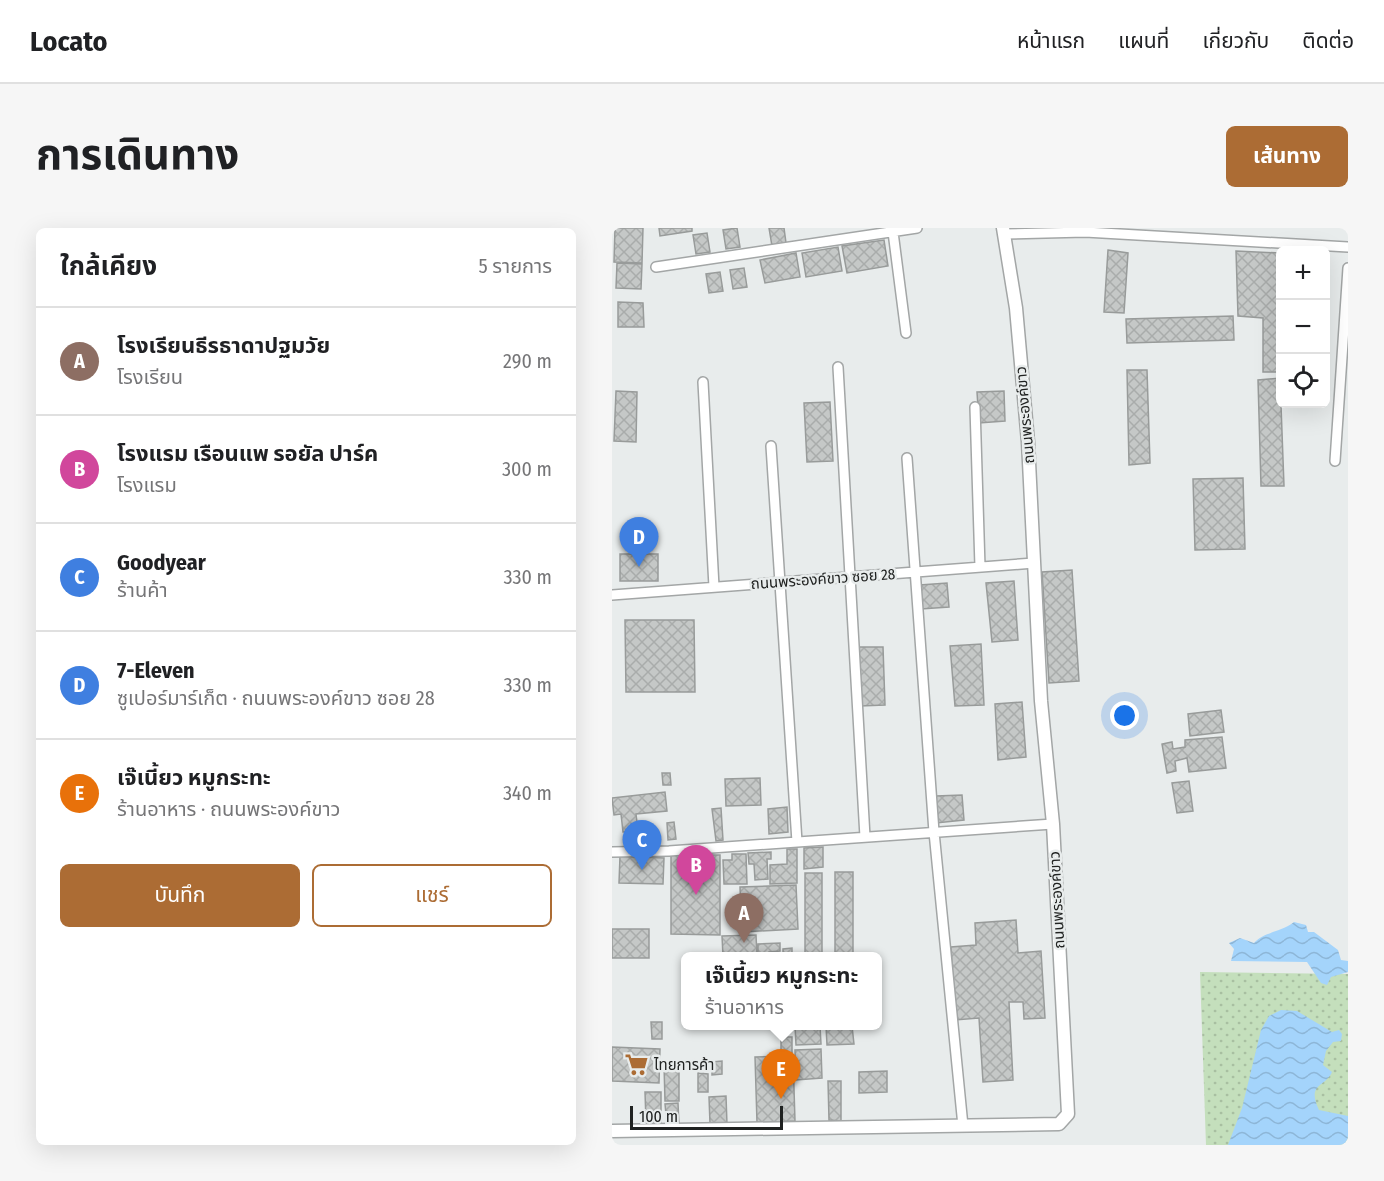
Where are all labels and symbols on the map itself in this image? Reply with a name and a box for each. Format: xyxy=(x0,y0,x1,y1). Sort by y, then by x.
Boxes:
street label: ถนนพระองค์ขาว xyxy=(1012,366,1038,464)
pin: D xyxy=(620,518,658,567)
street label: ถนนพระองค์ขาว ซอย 28 xyxy=(750,565,896,593)
your location xyxy=(1110,701,1139,730)
pin: C xyxy=(622,820,662,870)
pin: B xyxy=(676,846,716,895)
street label: ถนนพระองค์ขาว xyxy=(1045,851,1069,949)
pin: A xyxy=(724,894,764,943)
pin: E xyxy=(762,1050,800,1099)
supermarket icon: ไทยการค้า xyxy=(623,1052,649,1078)
place label: ไทยการค้า xyxy=(653,1056,714,1074)
scale bar xyxy=(630,1103,783,1130)

